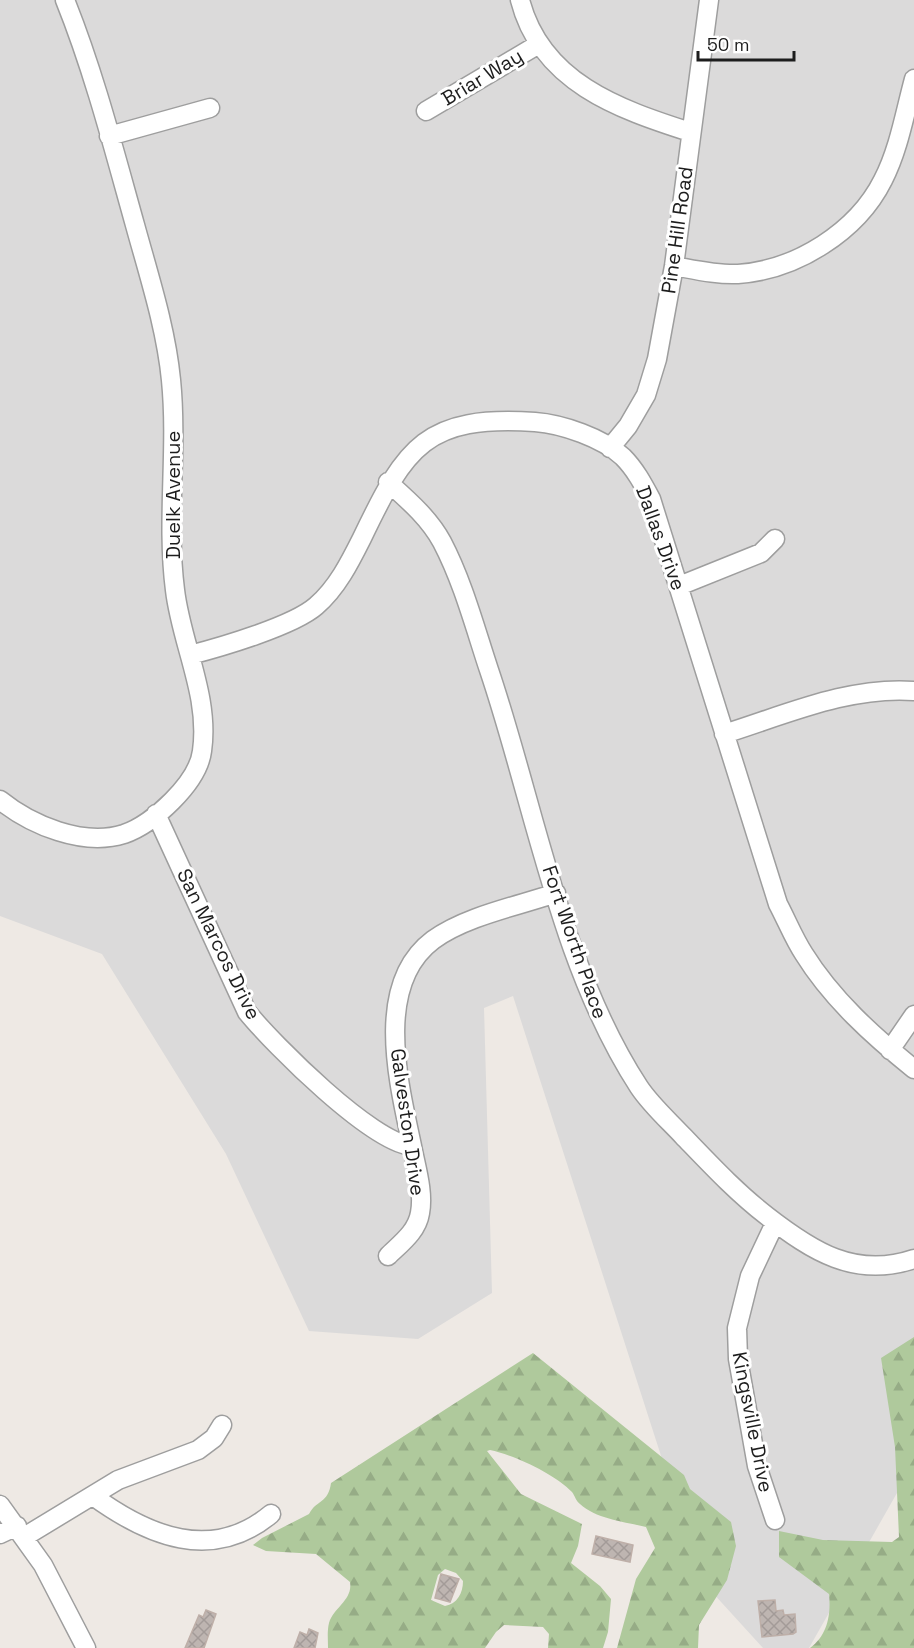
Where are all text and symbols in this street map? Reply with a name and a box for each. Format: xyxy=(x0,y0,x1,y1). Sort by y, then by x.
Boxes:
scale bar xyxy=(698,24,794,62)
text: 50 m xyxy=(707,33,749,56)
street label: Briar Way xyxy=(437,43,527,111)
street label: Pine Hill Road xyxy=(655,165,699,295)
street label: Duelk Avenue xyxy=(160,431,186,559)
street label: Dallas Drive xyxy=(630,482,692,594)
street label: Fort Worth Place xyxy=(537,862,613,1022)
street label: San Marcos Drive xyxy=(171,864,267,1024)
street label: Galveston Drive xyxy=(385,1047,431,1197)
street label: Kingsville Drive xyxy=(727,1349,779,1495)

